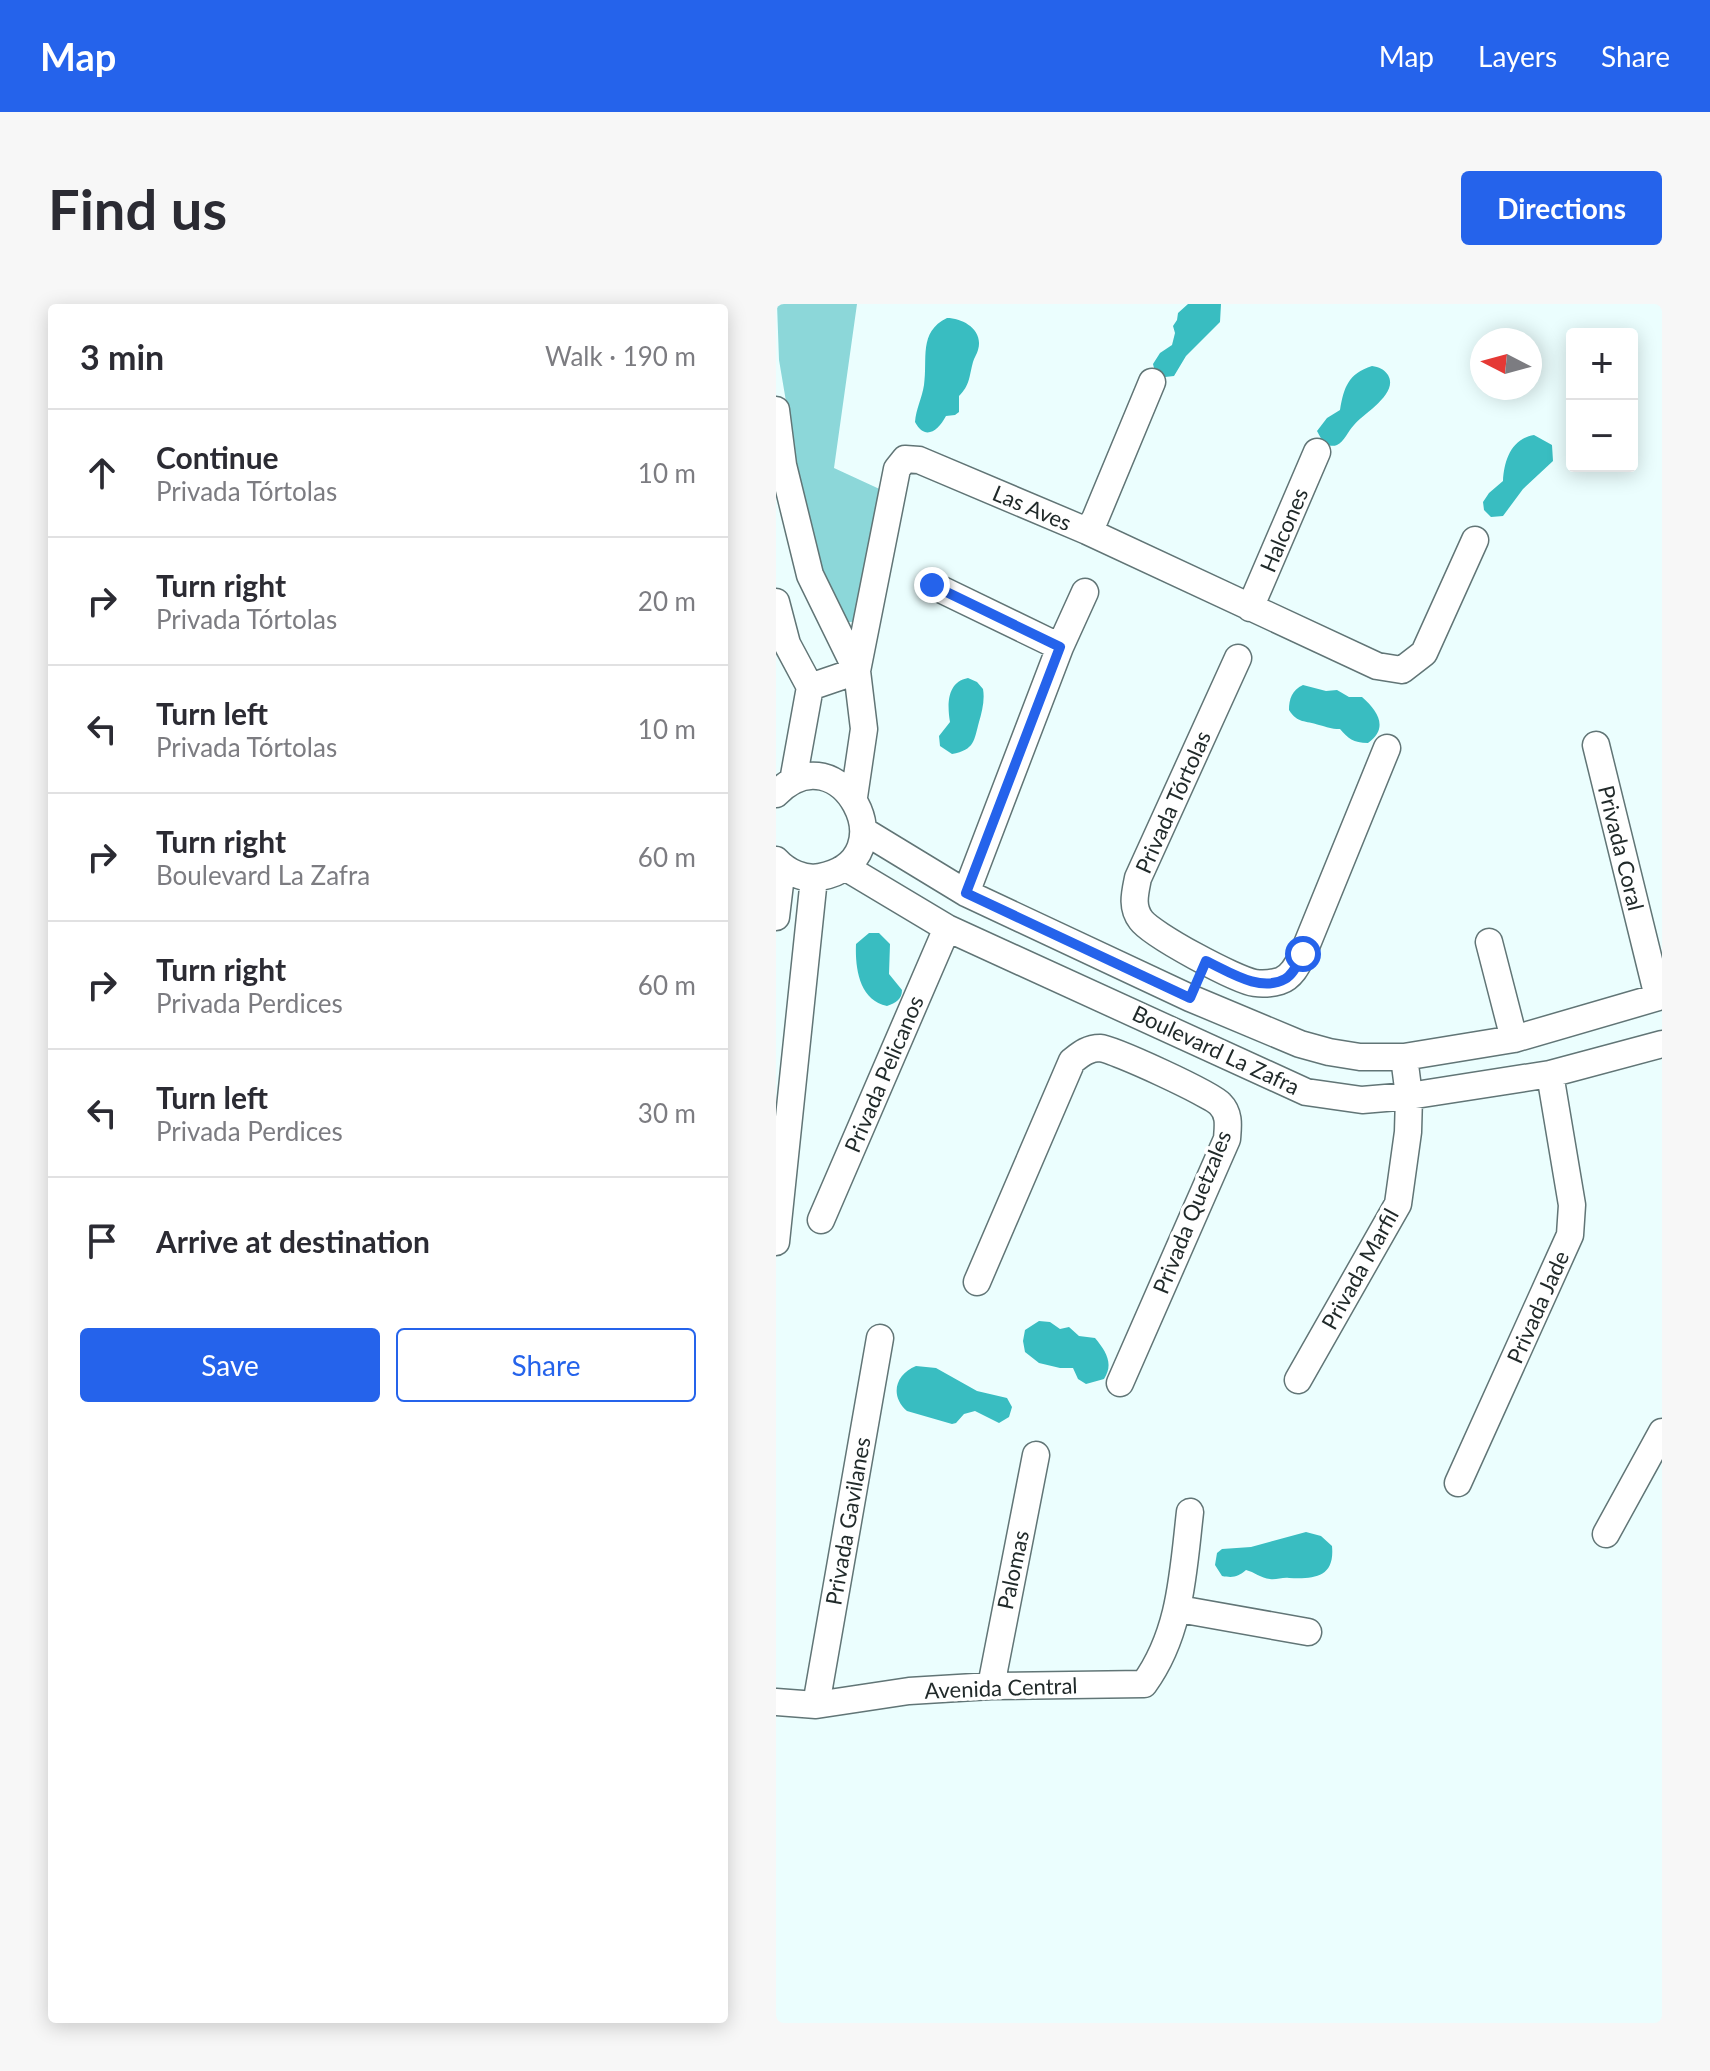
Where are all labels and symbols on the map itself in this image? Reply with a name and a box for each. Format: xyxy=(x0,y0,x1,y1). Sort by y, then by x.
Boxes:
north arrow xyxy=(1470,328,1542,400)
street label: Las Aves xyxy=(989,479,1076,536)
street label: Halcones xyxy=(1254,484,1313,576)
route end xyxy=(914,567,950,603)
street label: Privada Tórtolas xyxy=(1129,726,1216,877)
street label: Privada Coral xyxy=(1593,782,1650,913)
route start xyxy=(1285,936,1321,972)
street label: Privada Pelicanos xyxy=(838,991,929,1156)
street label: Boulevard La Zafra xyxy=(1128,999,1304,1100)
street label: Privada Quetzales xyxy=(1147,1126,1237,1297)
street label: Privada Marfil xyxy=(1315,1204,1404,1334)
street label: Privada Jade xyxy=(1501,1246,1574,1367)
street label: Privada Gavilanes xyxy=(819,1435,876,1607)
street label: Palomas xyxy=(991,1528,1034,1612)
street label: Avenida Central xyxy=(924,1671,1078,1704)

